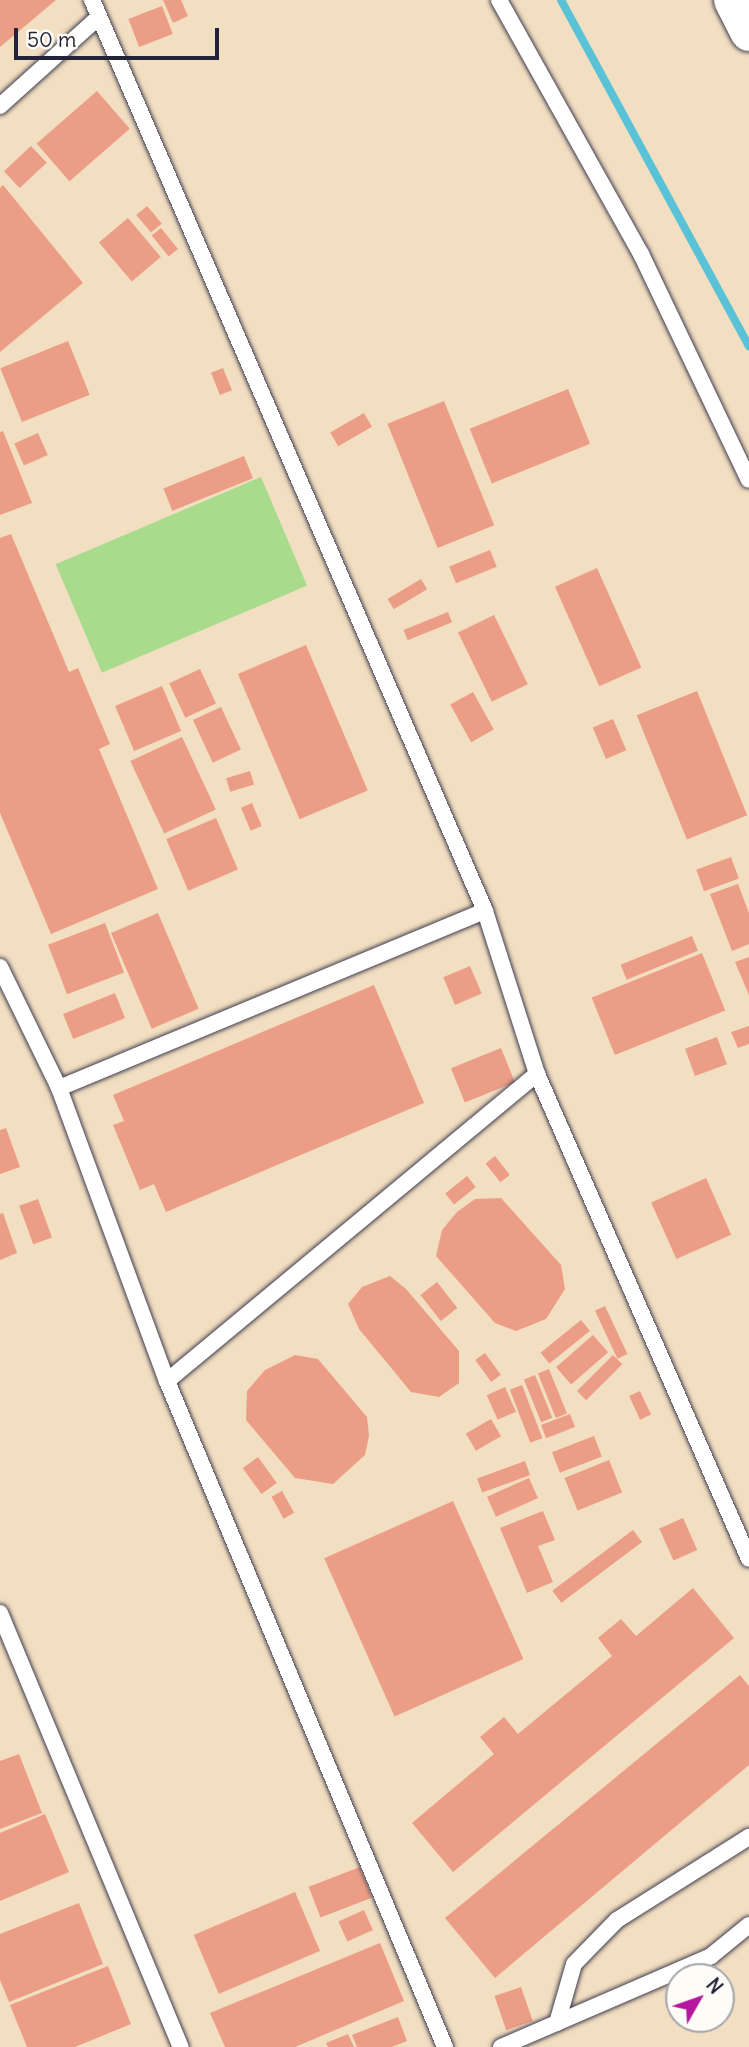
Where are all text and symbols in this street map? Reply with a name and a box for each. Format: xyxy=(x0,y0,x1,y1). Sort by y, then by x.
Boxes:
scale bar xyxy=(18,14,222,58)
text: 50 m xyxy=(27,26,76,53)
north arrow xyxy=(665,1963,735,2033)
text: N xyxy=(701,1973,728,1999)

